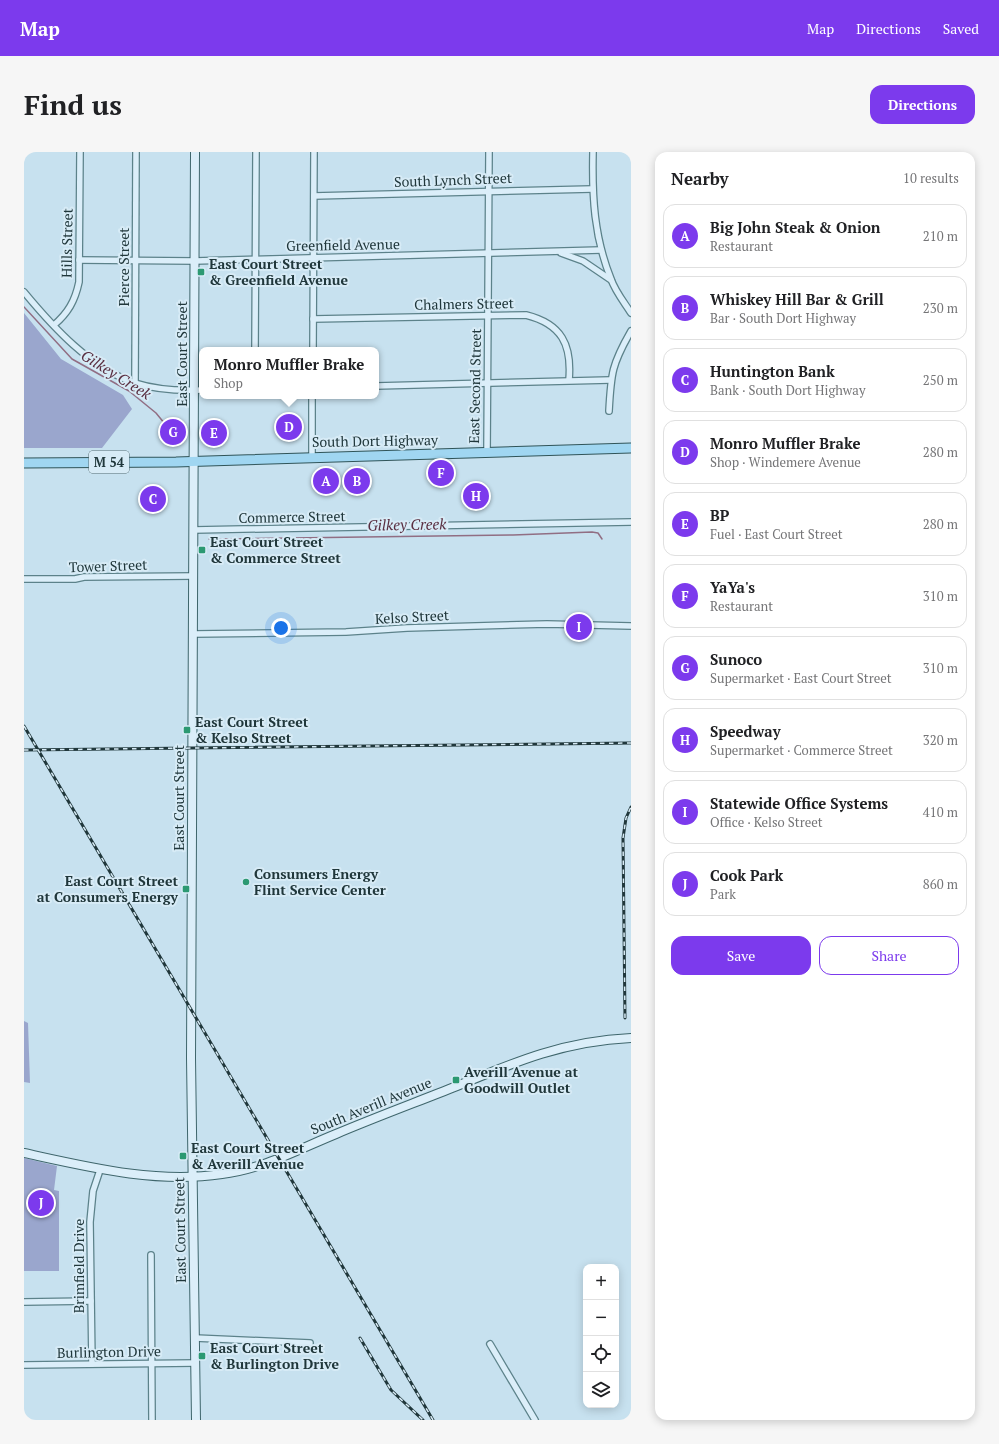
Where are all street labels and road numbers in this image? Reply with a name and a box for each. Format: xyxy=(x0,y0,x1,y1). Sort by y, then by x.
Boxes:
street label: South Lynch Street xyxy=(394,168,513,191)
street label: Hills Street xyxy=(56,207,77,278)
street label: Pierce Street xyxy=(114,227,133,307)
street label: Greenfield Avenue xyxy=(286,234,400,255)
street label: Chalmers Street xyxy=(414,293,515,314)
street label: East Court Street xyxy=(172,300,191,407)
street label: East Second Street xyxy=(464,327,485,444)
street label: South Dort Highway xyxy=(312,430,439,451)
road number: M 54 xyxy=(89,451,129,473)
street label: Commerce Street xyxy=(238,506,346,527)
street label: Tower Street xyxy=(68,555,148,576)
street label: Kelso Street xyxy=(374,605,450,628)
street label: East Court Street xyxy=(169,744,188,851)
street label: South Averill Avenue xyxy=(307,1073,434,1139)
street label: East Court Street xyxy=(169,1176,190,1283)
street label: Brimfield Drive xyxy=(69,1219,88,1313)
street label: Burlington Drive xyxy=(57,1341,161,1362)

